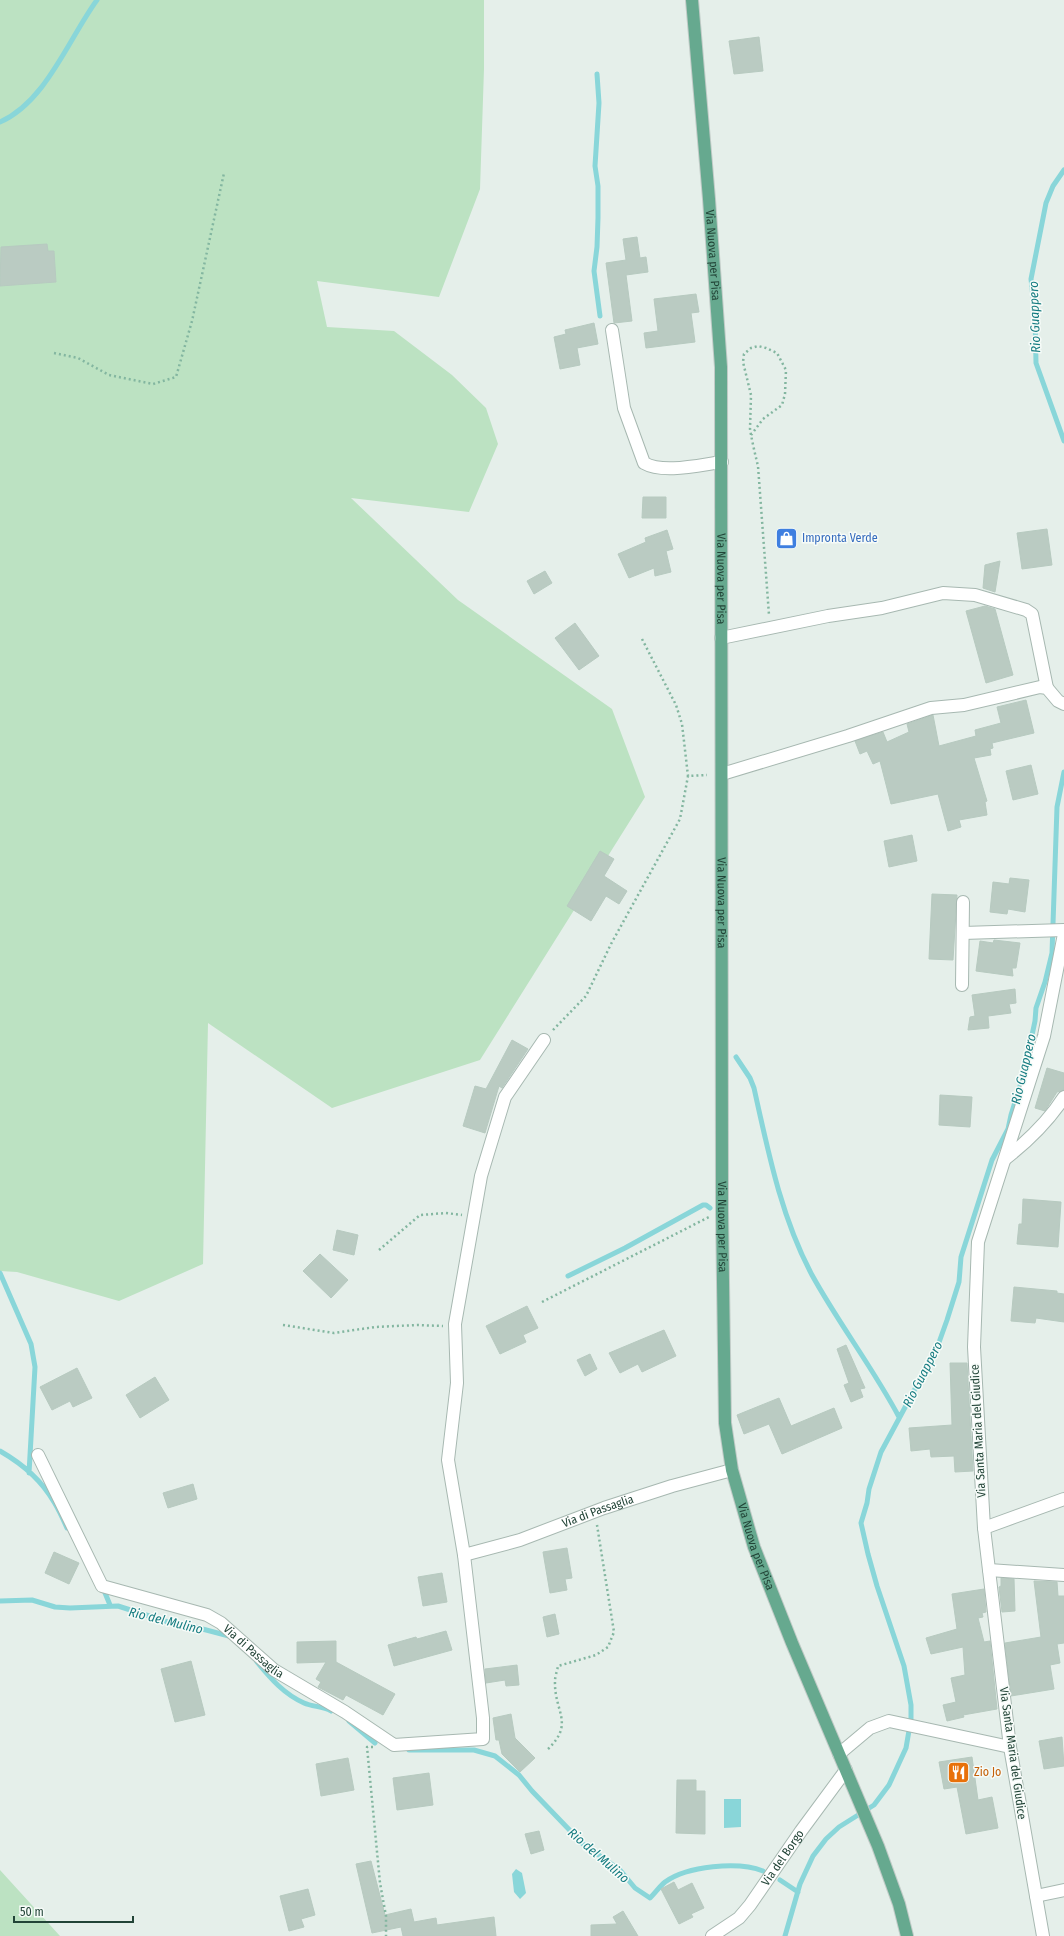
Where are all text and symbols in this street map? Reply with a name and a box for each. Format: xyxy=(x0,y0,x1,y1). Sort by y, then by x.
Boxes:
street label: Via Nuova per Pisa xyxy=(703,209,723,301)
water label: Rio Guappero xyxy=(1026,281,1043,353)
shop icon: Impronta Verde xyxy=(774,525,800,551)
place label: Impronta Verde xyxy=(802,531,878,545)
street label: Via Nuova per Pisa xyxy=(714,533,728,625)
street label: Via Nuova per Pisa xyxy=(715,857,729,949)
water label: Rio Guappero xyxy=(1008,1032,1039,1106)
street label: Via Nuova per Pisa xyxy=(715,1181,730,1273)
water label: Rio Guappero xyxy=(899,1339,946,1410)
street label: Via Santa Maria del Giudice xyxy=(968,1364,988,1498)
street label: Via di Passaglia xyxy=(560,1492,635,1530)
street label: Via Nuova per Pisa xyxy=(735,1501,777,1592)
water label: Rio del Mulino xyxy=(127,1604,205,1637)
street label: Via di Passaglia xyxy=(221,1621,286,1681)
street label: Via Santa Maria del Giudice xyxy=(997,1686,1029,1820)
restaurant icon: Zio Jo xyxy=(945,1759,971,1785)
place label: Zio Jo xyxy=(974,1765,1001,1779)
water label: Rio del Mulino xyxy=(565,1825,632,1886)
street label: Via del Borgo xyxy=(758,1827,807,1888)
scale bar xyxy=(14,1898,133,1924)
text: 50 m xyxy=(20,1905,44,1919)

